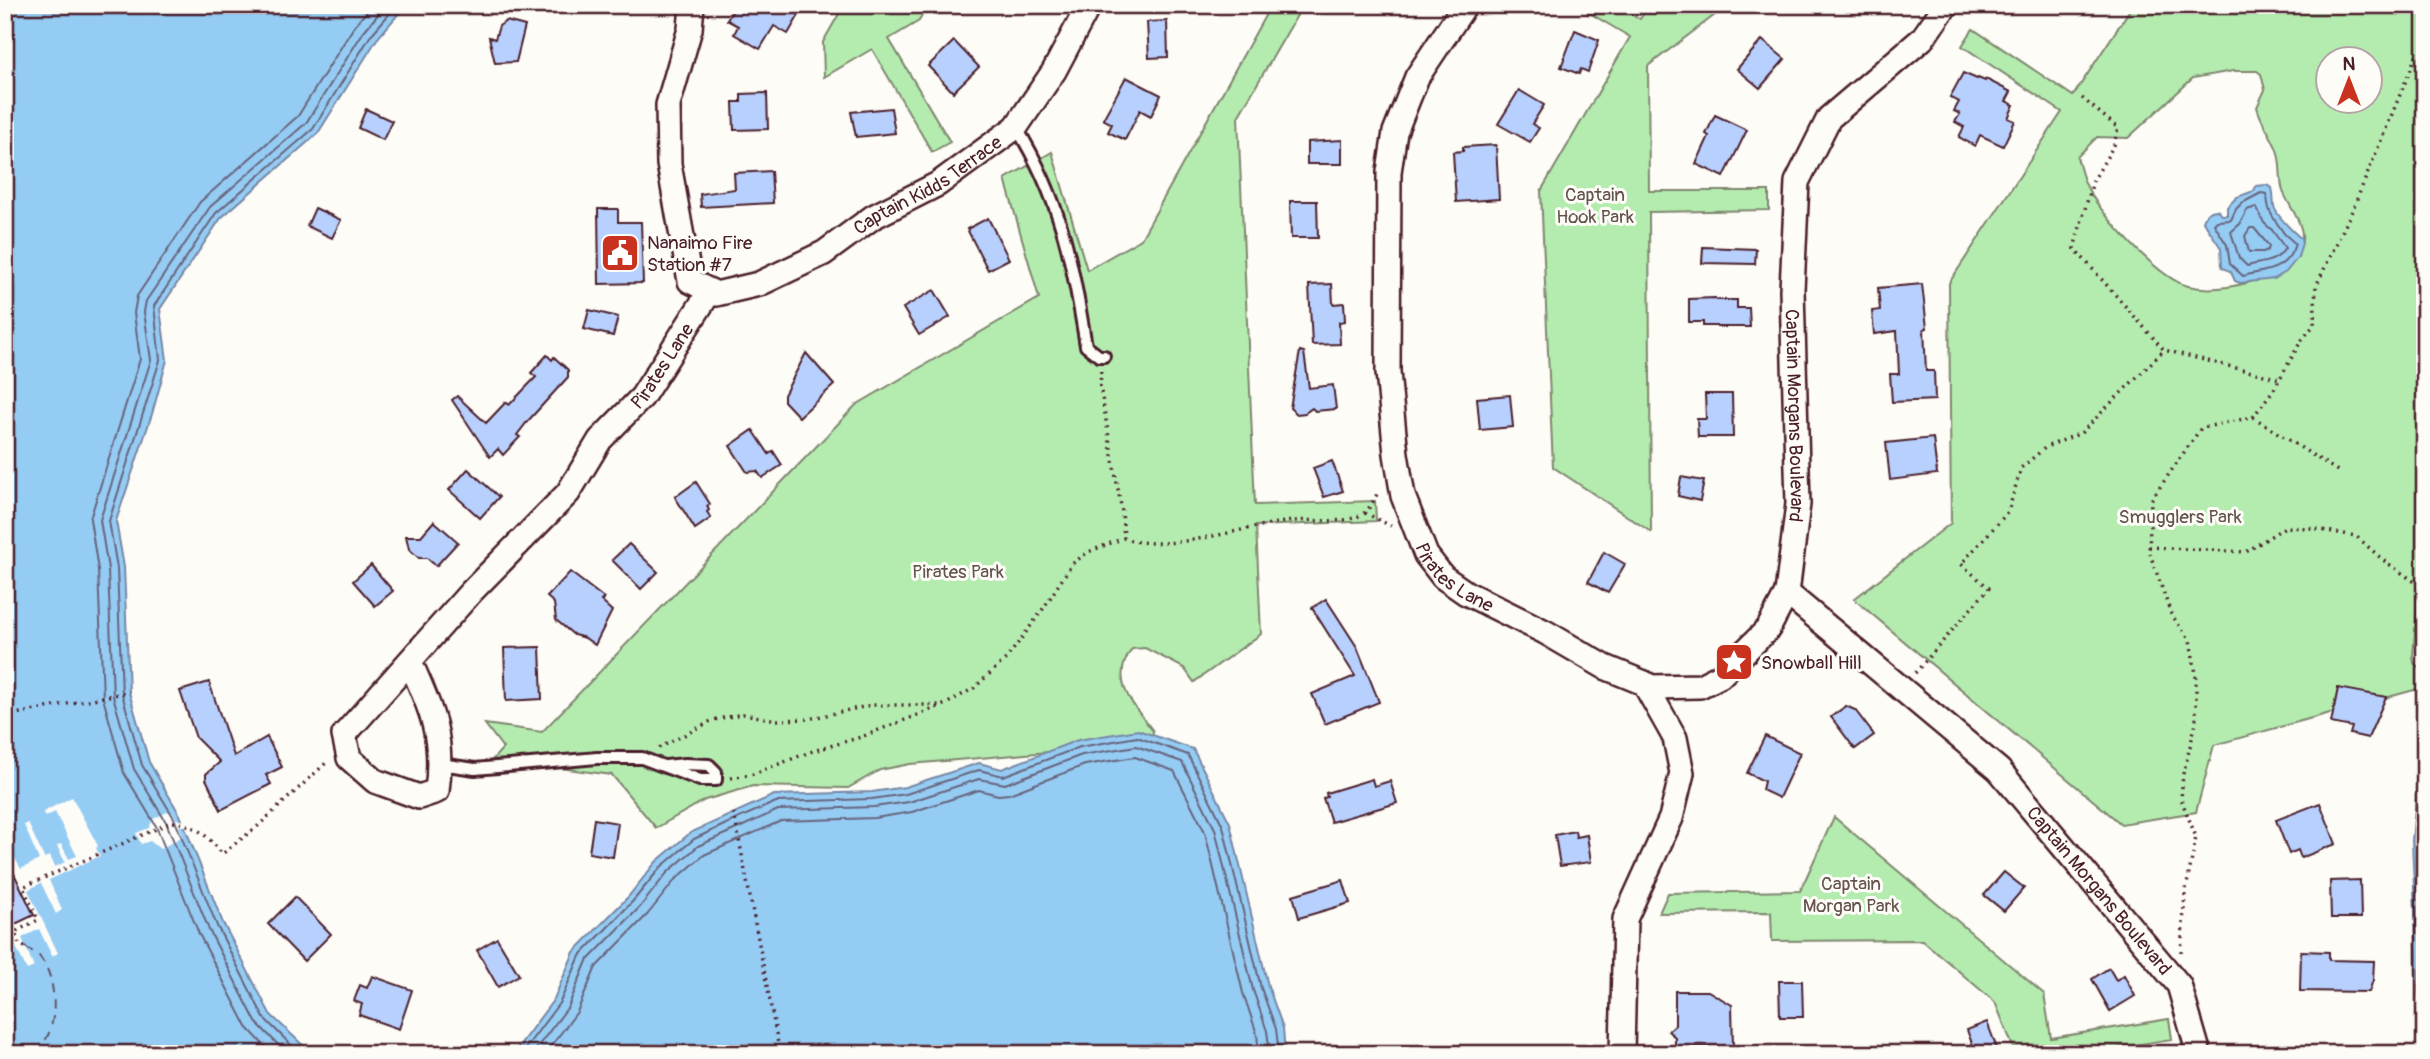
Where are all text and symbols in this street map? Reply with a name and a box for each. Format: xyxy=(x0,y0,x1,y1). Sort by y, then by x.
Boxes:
north arrow xyxy=(2314,46,2384,116)
text: N xyxy=(2343,52,2356,76)
street label: Captain Kidds Terrace xyxy=(849,130,1007,240)
park label: Captain Hook Park xyxy=(1556,183,1634,229)
place label: Nanaimo Fire Station #7 xyxy=(647,231,753,277)
public building icon: Nanaimo Fire Station #7 xyxy=(599,232,641,274)
street label: Captain Morgans Boulevard xyxy=(1780,309,1809,523)
street label: Pirates Lane xyxy=(626,318,700,415)
park label: Smugglers Park xyxy=(2118,505,2242,529)
street label: Pirates Lane xyxy=(1409,539,1498,618)
park label: Pirates Park xyxy=(912,560,1004,584)
place icon: Snowball Hill xyxy=(1713,641,1755,683)
place label: Snowball Hill xyxy=(1761,651,1862,675)
street label: Captain Morgans Boulevard xyxy=(2021,801,2177,980)
park label: Captain Morgan Park xyxy=(1803,872,1899,918)

